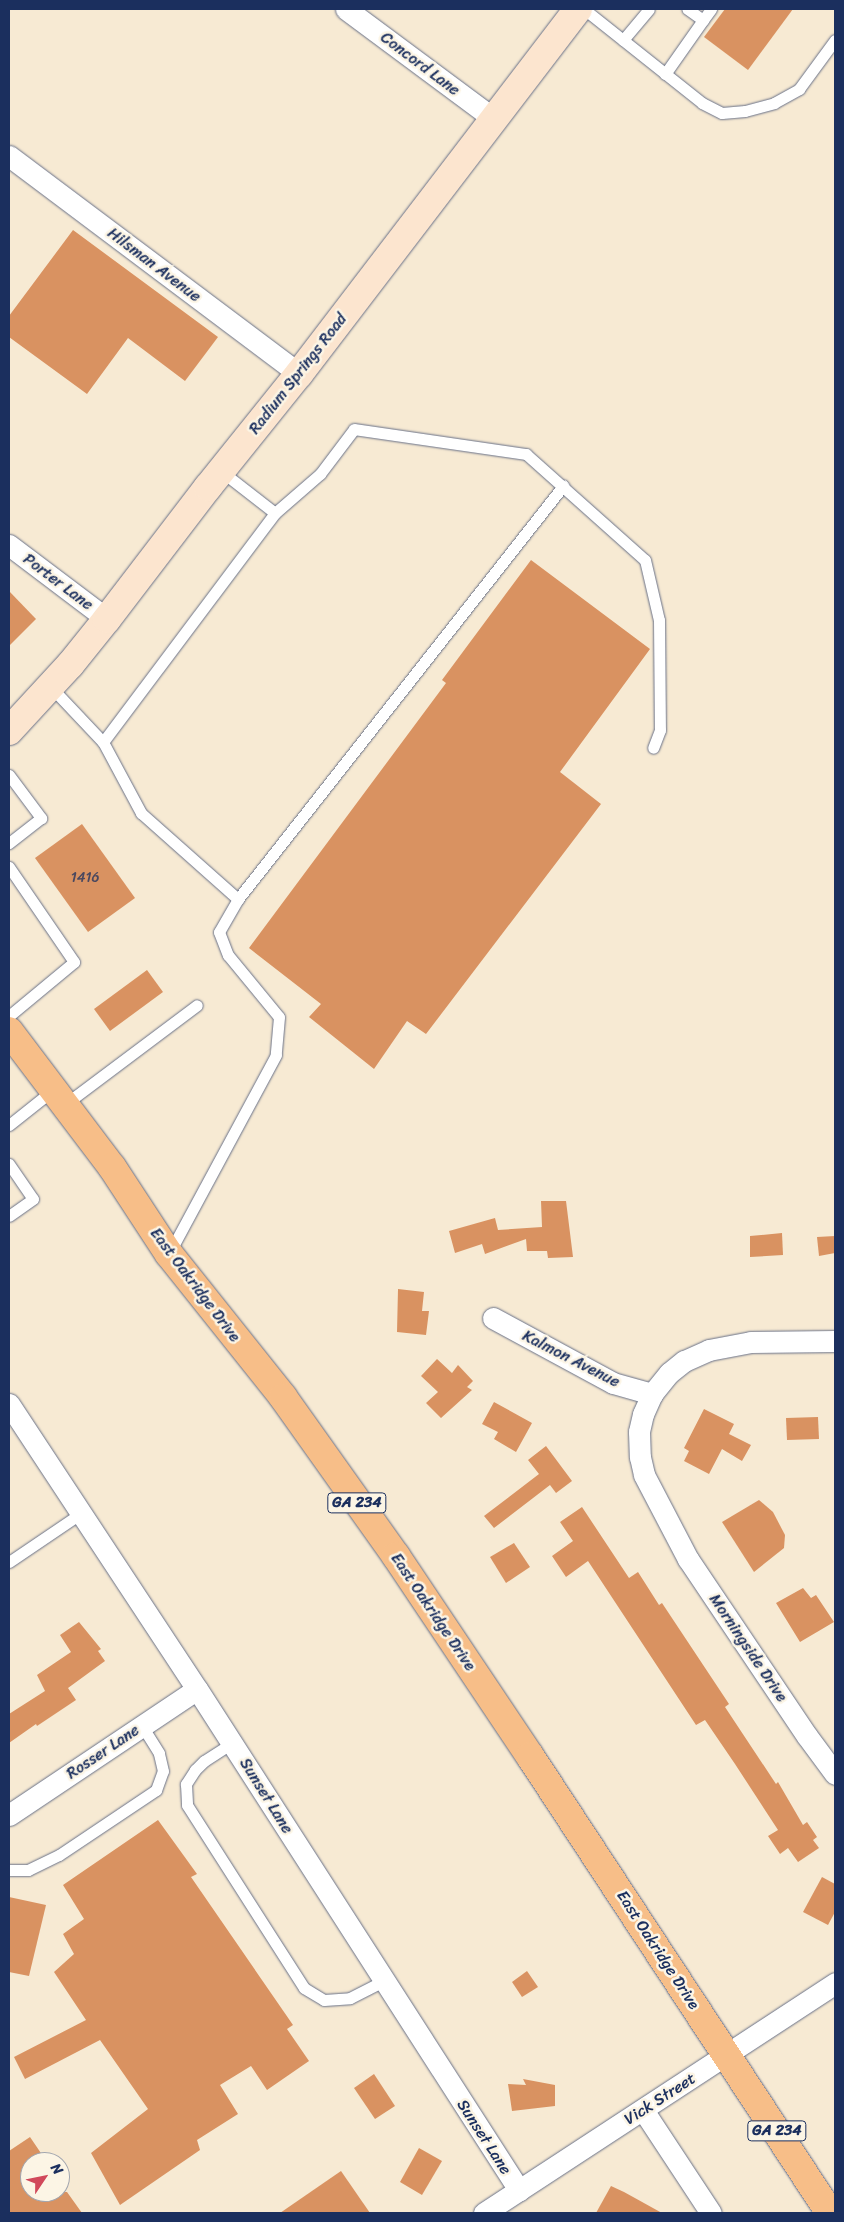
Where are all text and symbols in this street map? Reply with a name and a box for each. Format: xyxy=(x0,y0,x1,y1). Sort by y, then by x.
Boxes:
street label: Concord Lane xyxy=(377,28,463,100)
street label: Hilsman Avenue xyxy=(104,224,204,306)
street label: Radium Springs Road xyxy=(245,310,351,438)
street label: Porter Lane xyxy=(19,549,97,615)
house number: 1416 xyxy=(71,870,99,886)
street label: East Oakridge Drive xyxy=(146,1224,244,1346)
street label: Kalmon Avenue xyxy=(519,1326,623,1392)
road number: GA 234 xyxy=(327,1490,387,1516)
street label: East Oakridge Drive xyxy=(386,1549,480,1675)
street label: Morningside Drive xyxy=(705,1590,791,1706)
street label: Rosser Lane xyxy=(63,1721,143,1783)
street label: Sunset Lane xyxy=(235,1755,297,1837)
street label: East Oakridge Drive xyxy=(612,1887,704,2013)
street label: Vick Street xyxy=(621,2069,699,2129)
street label: Sunset Lane xyxy=(453,2096,515,2178)
road number: GA 234 xyxy=(747,2118,807,2144)
north arrow xyxy=(20,2152,70,2202)
text: N xyxy=(44,2158,70,2180)

